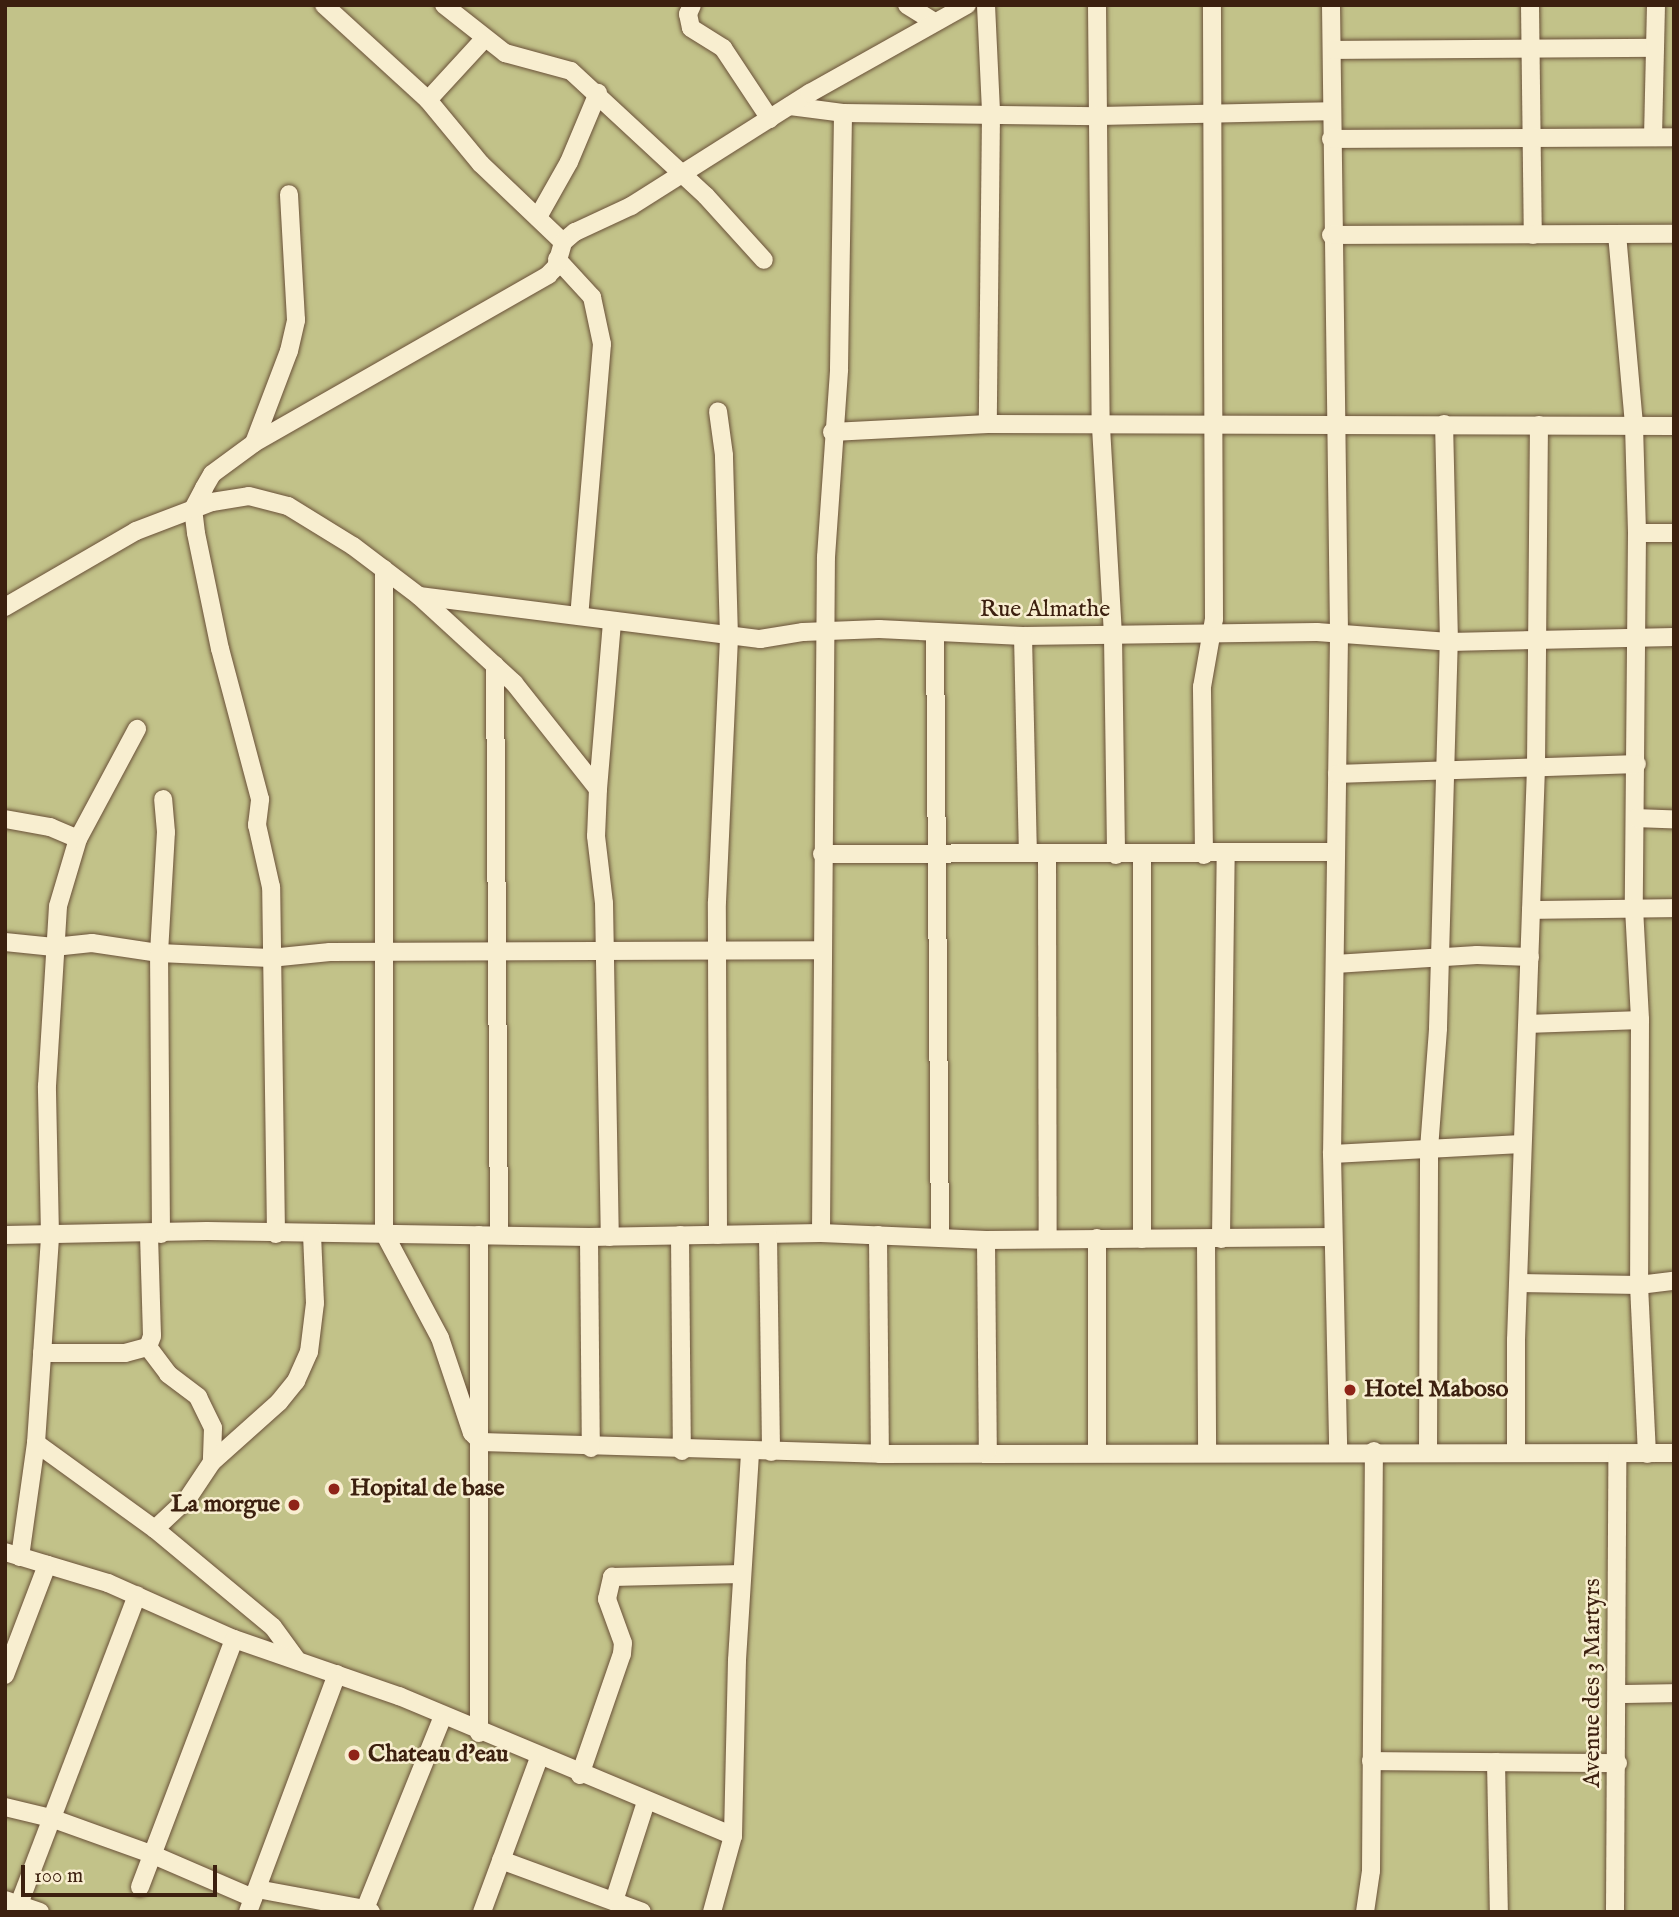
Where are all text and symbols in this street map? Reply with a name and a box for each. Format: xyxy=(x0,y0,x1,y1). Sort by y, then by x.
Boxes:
street label: Rue Almathe xyxy=(980,596,1110,624)
place label: Hotel Maboso xyxy=(1364,1376,1508,1404)
marker: Hotel Maboso xyxy=(1342,1382,1358,1398)
place label: Hopital de base xyxy=(350,1475,505,1503)
marker: Hopital de base xyxy=(324,1479,344,1499)
place label: La morgue xyxy=(171,1491,280,1519)
marker: La morgue xyxy=(286,1497,302,1513)
street label: Avenue des 3 Martyrs xyxy=(1579,1578,1607,1788)
place label: Chateau d'eau xyxy=(368,1741,509,1769)
marker: Chateau d'eau xyxy=(346,1747,362,1763)
scale bar xyxy=(24,1850,220,1894)
text: 100 m xyxy=(34,1863,83,1890)

